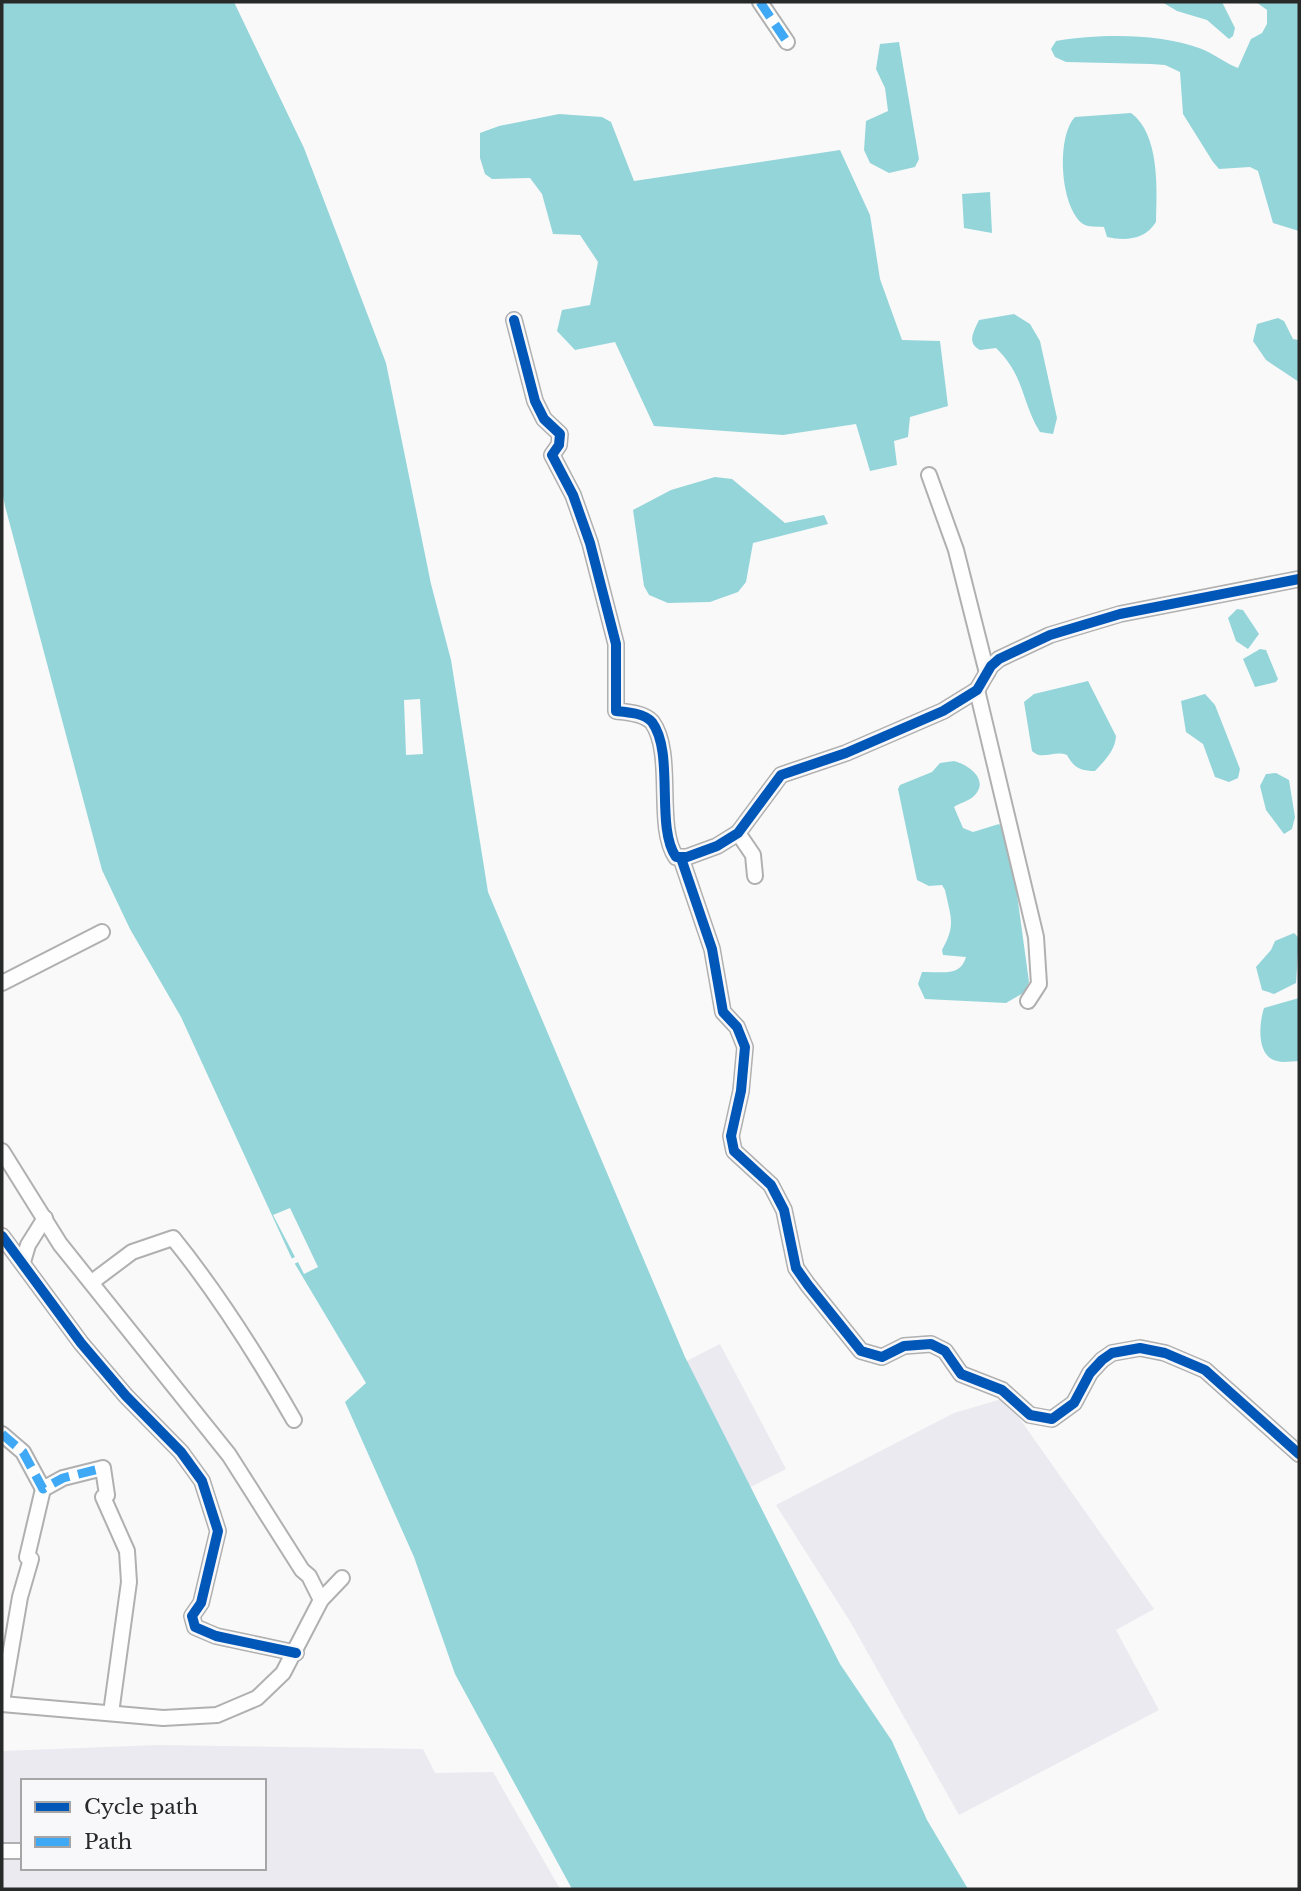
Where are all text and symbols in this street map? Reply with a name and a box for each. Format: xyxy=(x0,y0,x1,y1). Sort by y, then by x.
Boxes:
legend xyxy=(21,1779,266,1870)
text: Cycle path xyxy=(84,1794,198,1820)
text: Path xyxy=(84,1829,132,1855)

